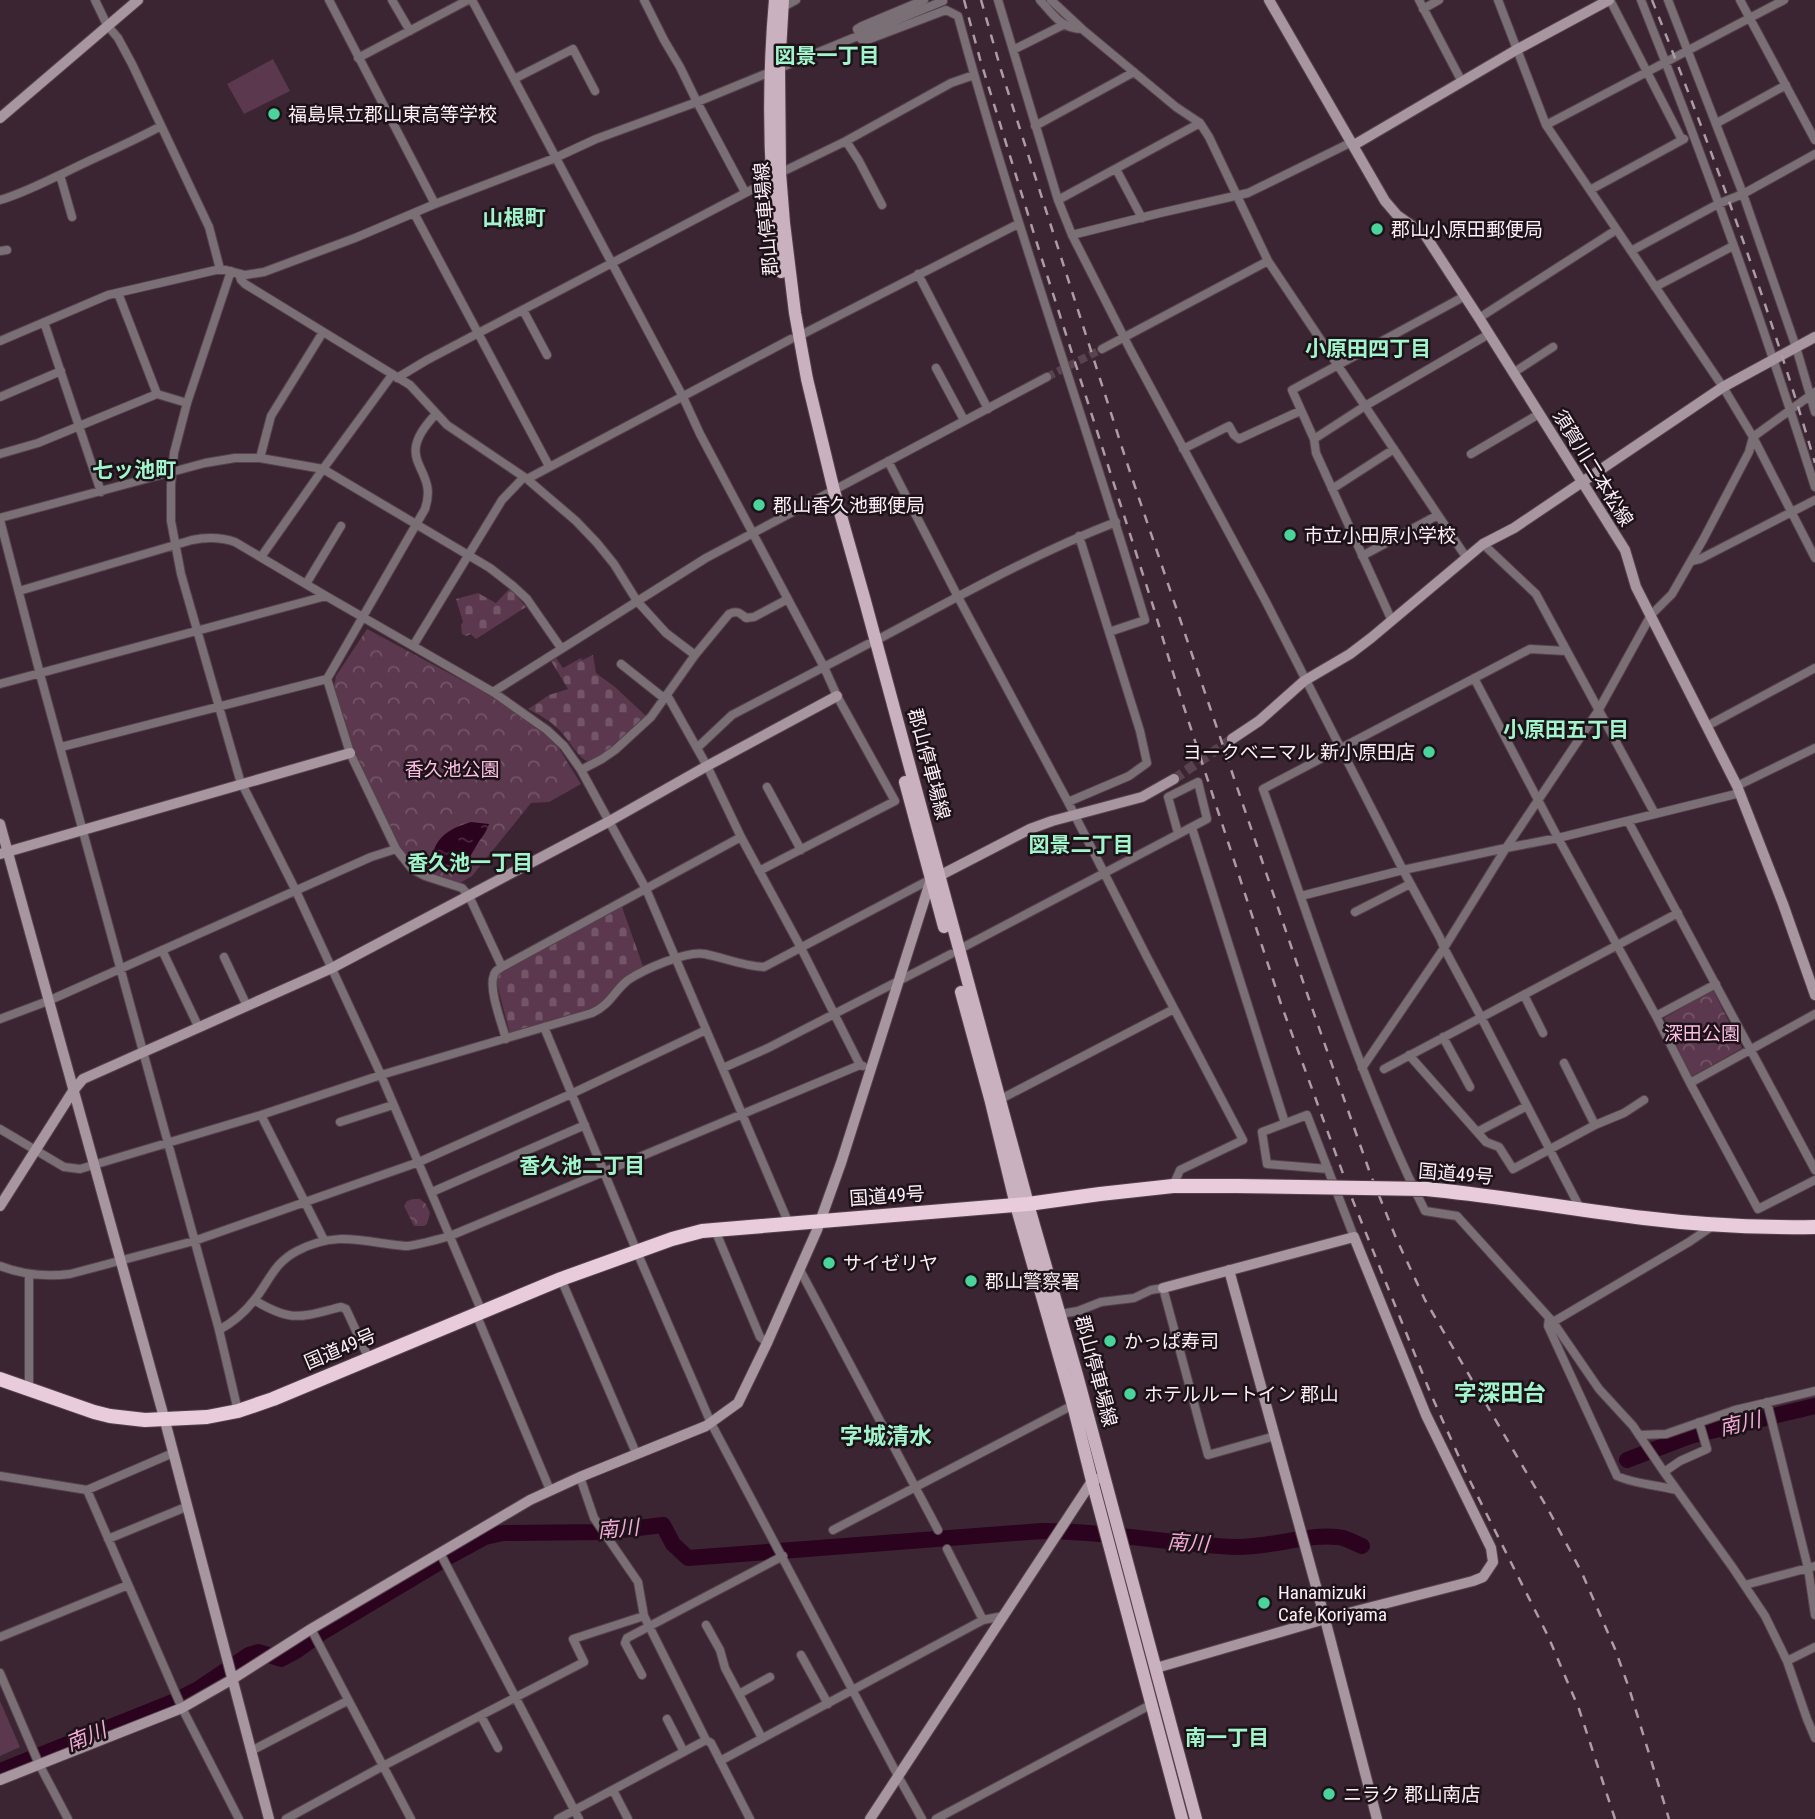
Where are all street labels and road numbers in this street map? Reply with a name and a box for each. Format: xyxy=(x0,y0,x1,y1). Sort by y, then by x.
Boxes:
street label: 郡山停車場線 xyxy=(750,161,782,277)
street label: 須賀川二本松線 xyxy=(1548,406,1638,530)
street label: 郡山停車場線 xyxy=(903,706,955,822)
street label: 国道49号 xyxy=(1417,1159,1495,1189)
street label: 国道49号 xyxy=(848,1182,926,1210)
street label: 郡山停車場線 xyxy=(1070,1313,1122,1429)
street label: 国道49号 xyxy=(301,1324,379,1374)

